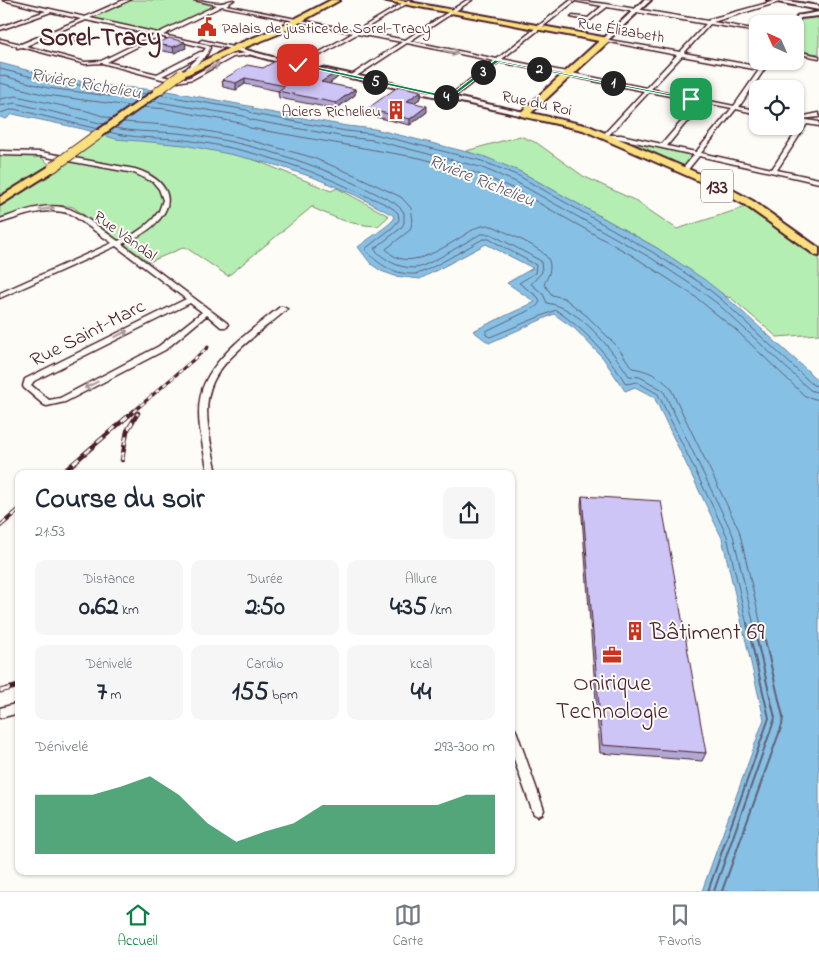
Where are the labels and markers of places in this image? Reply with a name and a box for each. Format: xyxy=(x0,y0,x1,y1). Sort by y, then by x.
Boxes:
public building icon: Palais de justice de Sorel-Tracy xyxy=(196,16,218,38)
place label: Palais de justice de Sorel-Tracy xyxy=(222,17,431,41)
pin xyxy=(277,44,319,86)
pin: 2 xyxy=(526,56,552,82)
pin: 3 xyxy=(470,60,496,84)
pin: 5 xyxy=(362,70,388,94)
pin: 1 xyxy=(600,70,626,96)
pin xyxy=(670,78,712,120)
pin: 4 xyxy=(434,84,458,110)
building icon: Aciers Richelieu xyxy=(385,99,407,121)
place label: Aciers Richelieu xyxy=(281,100,381,124)
place label: Bâtiment 69 xyxy=(649,616,765,651)
building icon: Bâtiment 69 xyxy=(624,620,646,642)
office icon: Onirique Technologie xyxy=(601,644,623,666)
place label: Onirique Technologie xyxy=(556,667,669,730)

